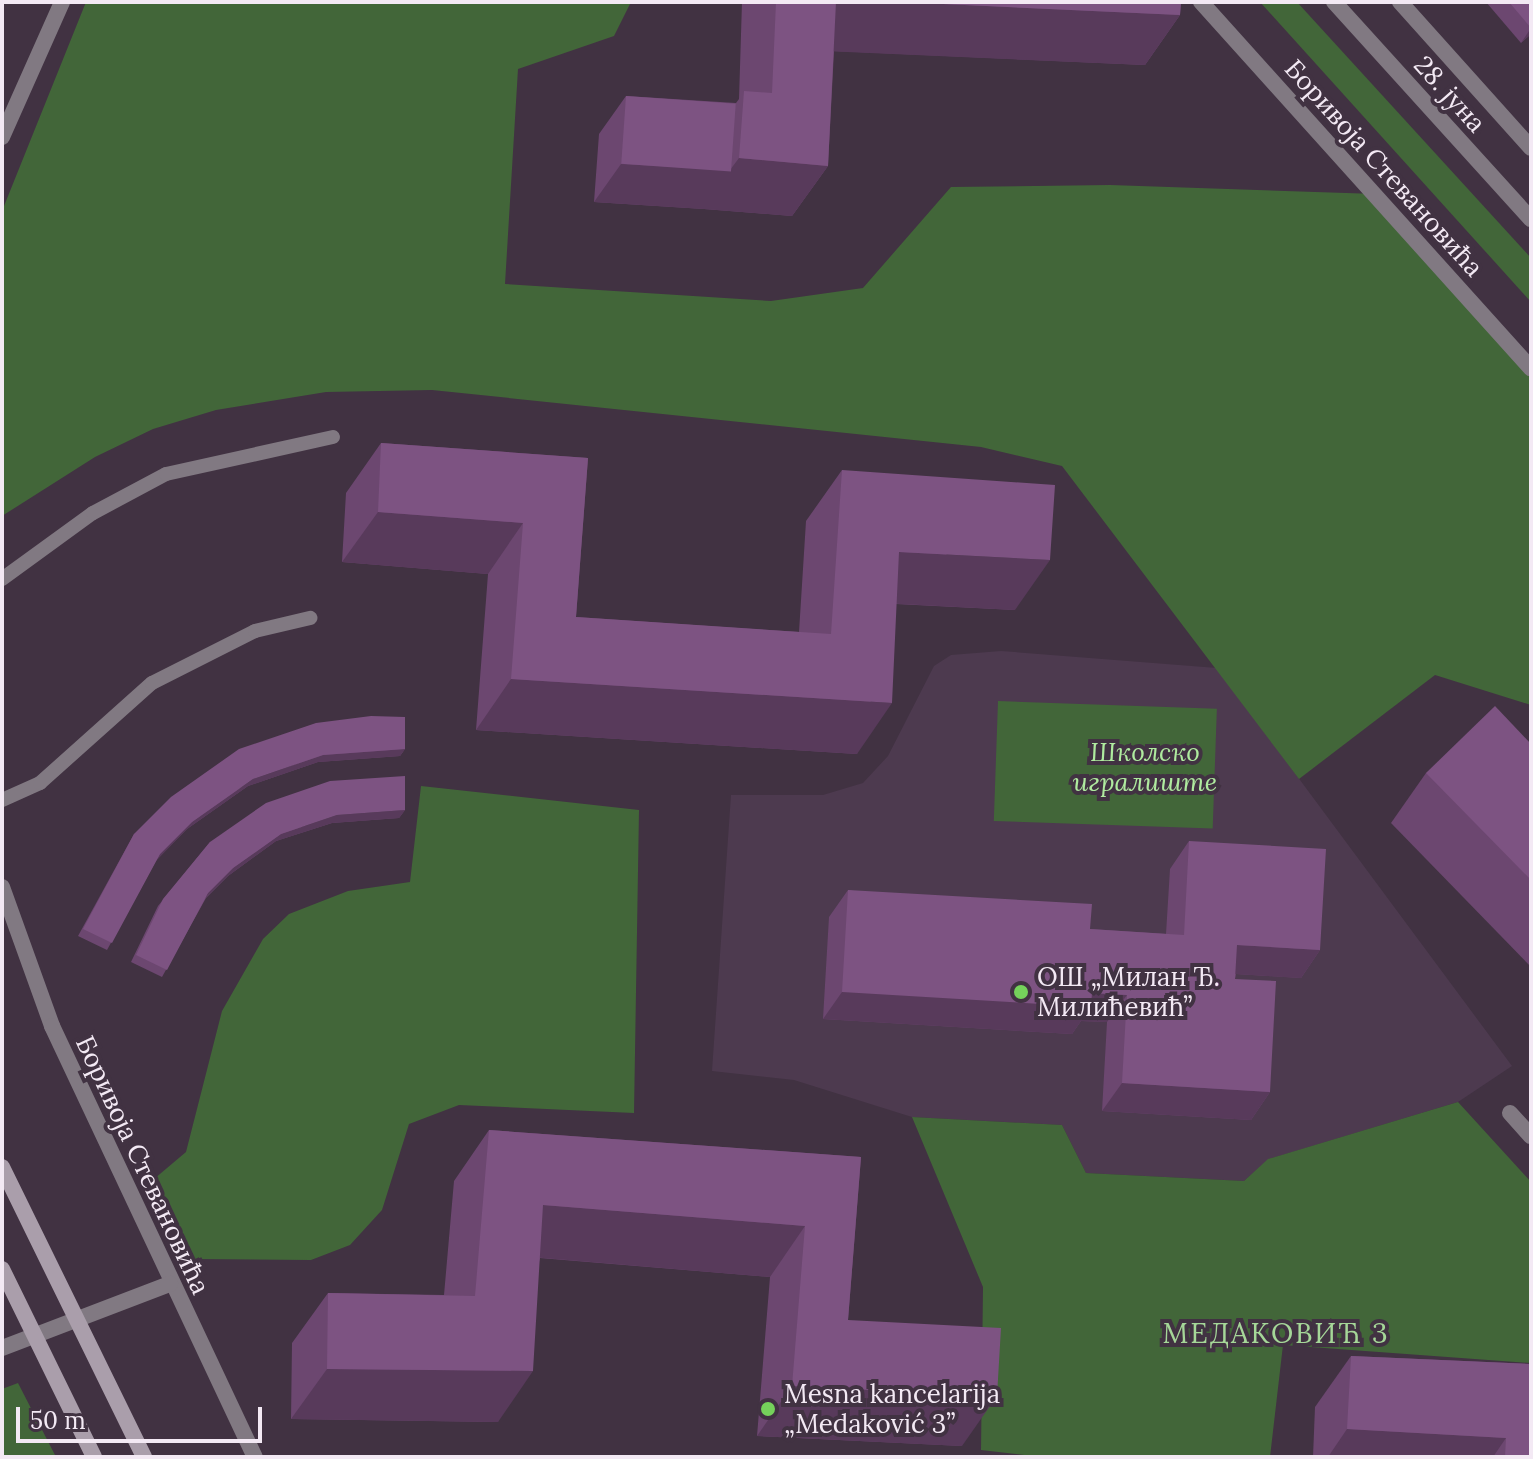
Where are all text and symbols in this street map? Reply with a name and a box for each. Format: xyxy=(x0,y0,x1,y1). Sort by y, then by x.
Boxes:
street label: 28. јуна xyxy=(1408,49,1492,139)
street label: Боривоја Стевановића xyxy=(1278,53,1490,283)
park label: Школско игралиште xyxy=(1073,736,1217,798)
place label: ОШ „Милан Ђ. Милићевић” xyxy=(1037,961,1220,1022)
marker: ОШ „Милан Ђ. Милићевић” xyxy=(1012,983,1030,1001)
street label: Боривоја Стевановића xyxy=(69,1031,217,1299)
district label: МЕДАКОВИЋ 3 xyxy=(1162,1316,1390,1350)
place label: Mesna kancelarija „Medaković 3” xyxy=(784,1378,1000,1440)
scale bar xyxy=(20,1391,266,1441)
marker: Mesna kancelarija „Medaković 3” xyxy=(759,1400,777,1418)
text: 50 m xyxy=(30,1405,86,1436)

